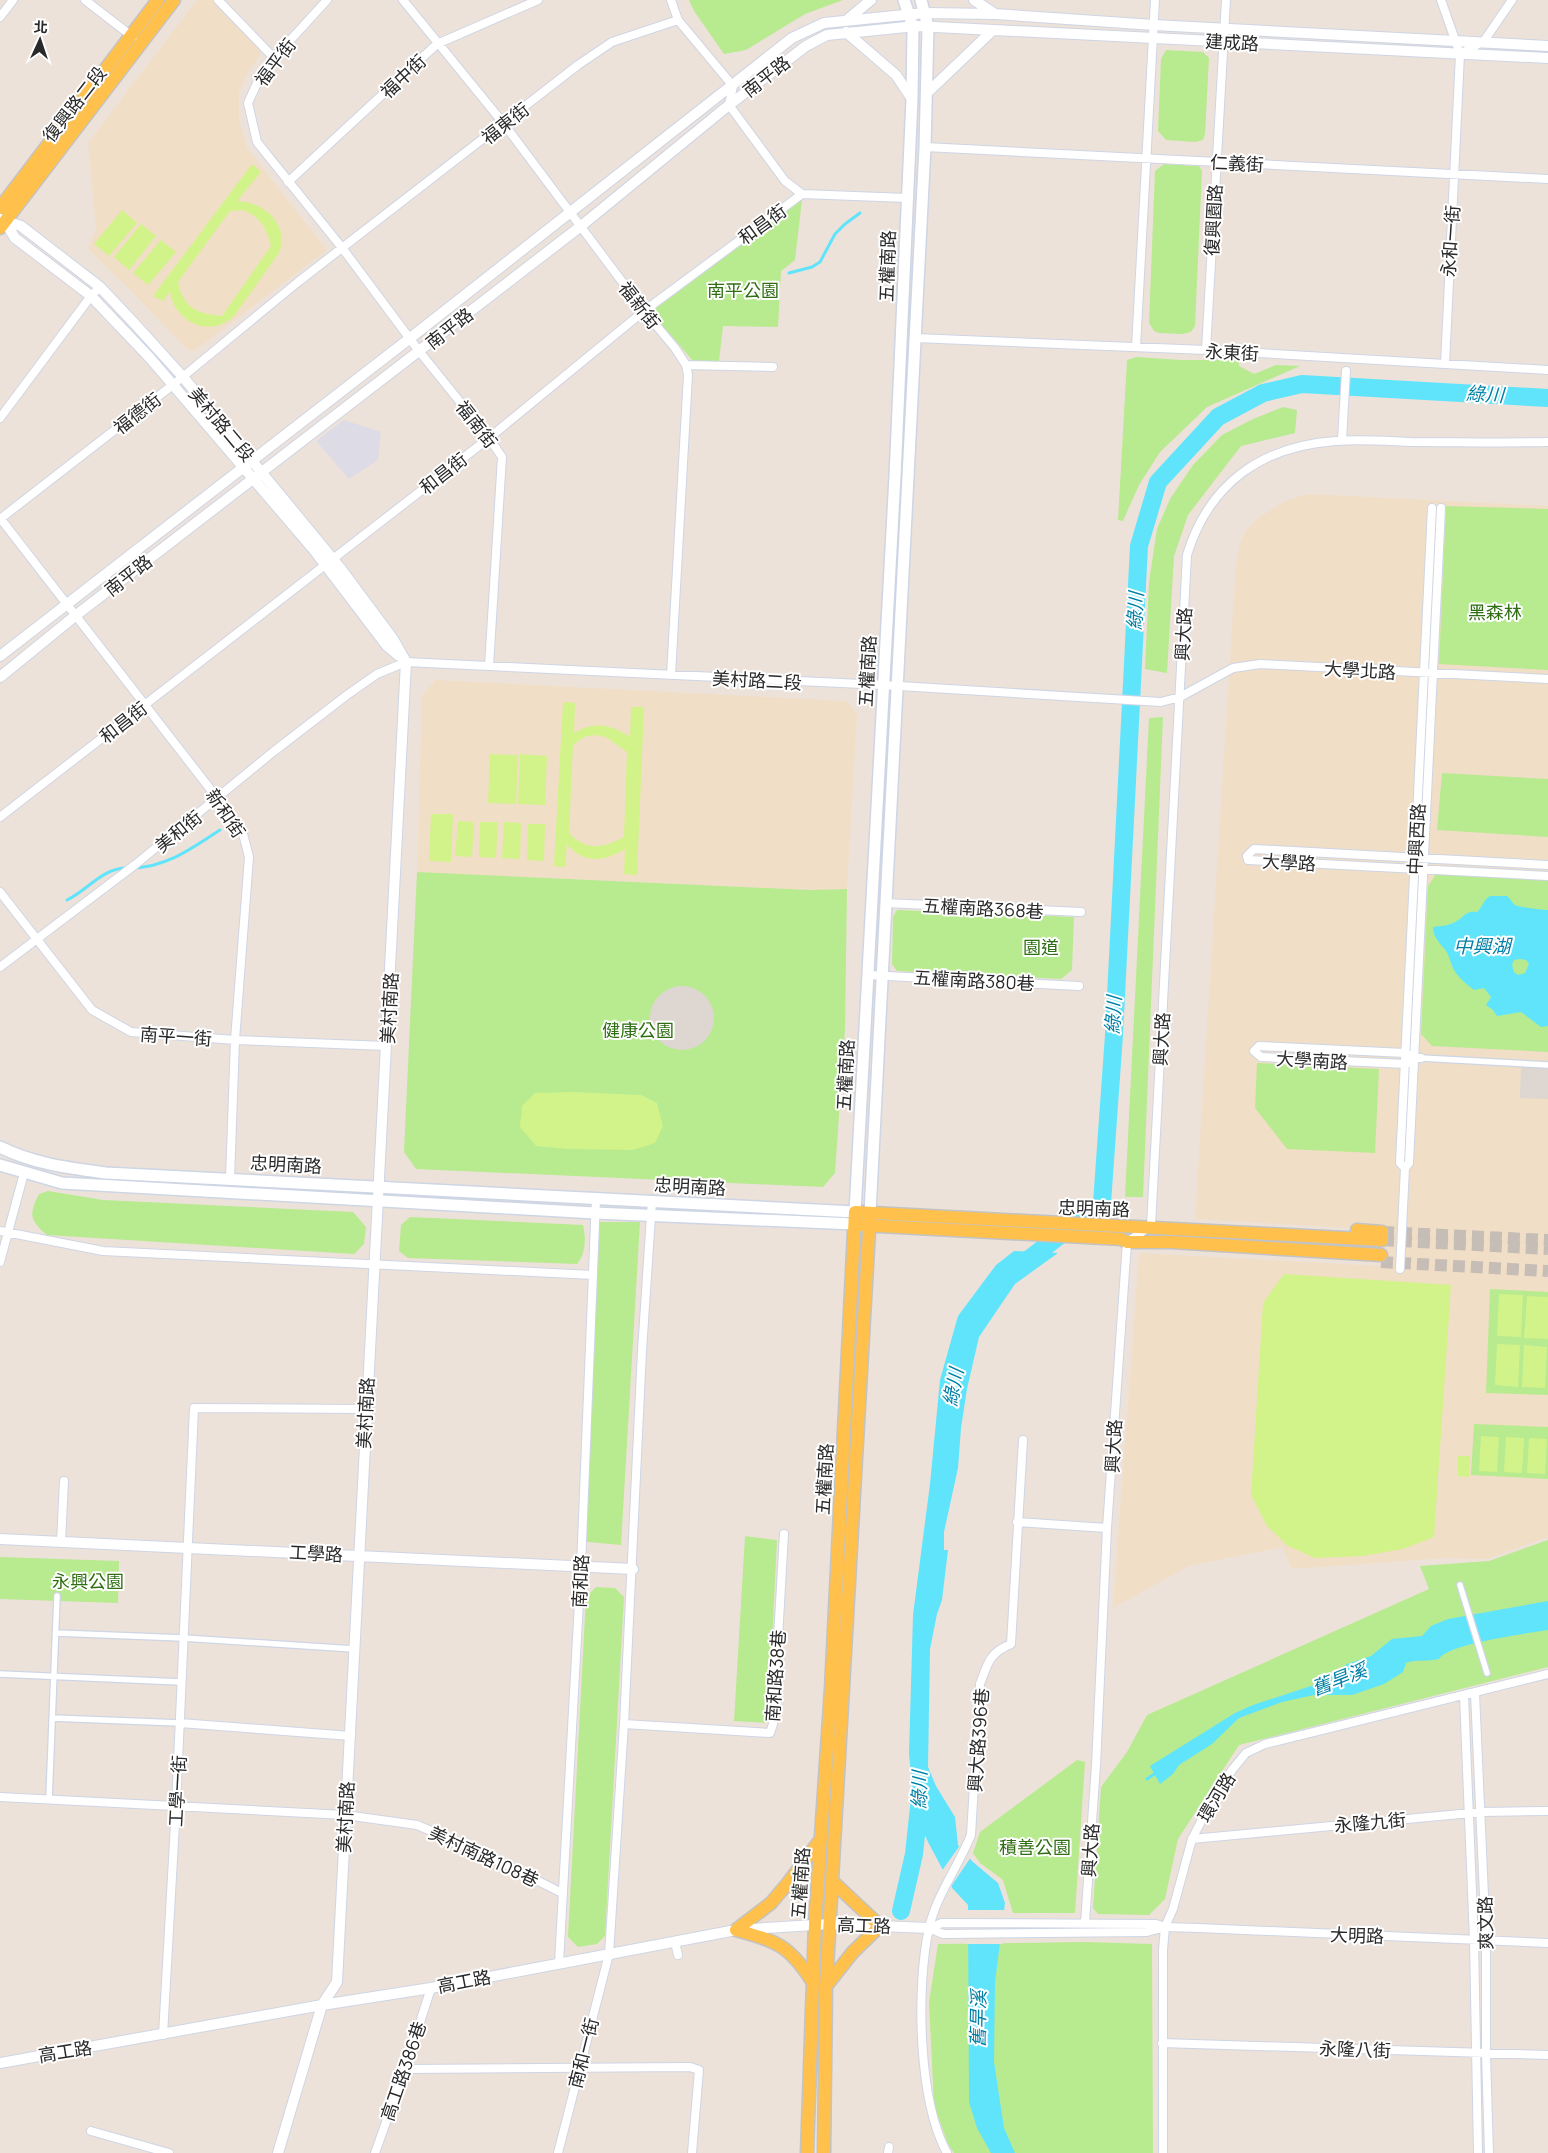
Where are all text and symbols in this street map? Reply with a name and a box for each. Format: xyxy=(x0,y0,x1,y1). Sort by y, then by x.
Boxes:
north arrow xyxy=(15,15,65,65)
text: 北 xyxy=(33,17,48,36)
street label: 建成路 xyxy=(1204,29,1260,55)
street label: 福平街 xyxy=(249,33,301,91)
street label: 福中街 xyxy=(375,49,431,103)
street label: 南平路 xyxy=(737,50,795,102)
street label: 復興路二段 xyxy=(37,61,111,147)
street label: 福東街 xyxy=(476,97,534,149)
street label: 仁義街 xyxy=(1209,150,1265,176)
street label: 復興園路 xyxy=(1199,183,1227,257)
street label: 和昌街 xyxy=(733,198,791,250)
street label: 永和一街 xyxy=(1436,204,1464,278)
street label: 五權南路 xyxy=(874,230,900,302)
street label: 福新街 xyxy=(614,276,666,334)
park label: 南平公園 xyxy=(707,278,779,302)
street label: 南平路 xyxy=(420,302,478,354)
street label: 永東街 xyxy=(1204,339,1260,365)
water label: 綠川 xyxy=(1465,380,1507,408)
street label: 美村路二段 xyxy=(184,382,260,466)
street label: 福德街 xyxy=(108,387,166,439)
street label: 福南街 xyxy=(451,395,503,453)
street label: 和昌街 xyxy=(414,447,472,499)
street label: 南平路 xyxy=(99,549,157,601)
water label: 綠川 xyxy=(1121,589,1149,631)
park label: 黑森林 xyxy=(1468,600,1522,624)
street label: 興大路 xyxy=(1170,606,1196,662)
street label: 五權南路 xyxy=(853,634,881,708)
street label: 大學北路 xyxy=(1323,656,1397,684)
street label: 美村路二段 xyxy=(711,666,803,694)
street label: 和昌街 xyxy=(94,696,152,748)
street label: 新和街 xyxy=(201,784,251,842)
street label: 中興西路 xyxy=(1402,802,1430,876)
street label: 美和街 xyxy=(149,805,207,857)
street label: 大學路 xyxy=(1261,849,1317,875)
street label: 五權南路368巷 xyxy=(922,893,1044,923)
water label: 中興湖 xyxy=(1453,933,1513,959)
park label: 園道 xyxy=(1023,935,1059,959)
street label: 五權南路380巷 xyxy=(913,965,1035,995)
street label: 美村南路 xyxy=(375,971,403,1045)
water label: 綠川 xyxy=(1099,993,1127,1035)
street label: 興大路 xyxy=(1148,1011,1174,1067)
park label: 健康公園 xyxy=(602,1018,674,1042)
street label: 南平一街 xyxy=(139,1022,213,1050)
street label: 五權南路 xyxy=(831,1038,859,1112)
street label: 大學南路 xyxy=(1275,1046,1349,1074)
street label: 忠明南路 xyxy=(249,1150,323,1178)
street label: 忠明南路 xyxy=(653,1172,727,1200)
street label: 忠明南路 xyxy=(1058,1195,1130,1221)
water label: 綠川 xyxy=(937,1364,969,1408)
street label: 美村南路 xyxy=(351,1376,379,1450)
street label: 興大路 xyxy=(1100,1418,1126,1474)
street label: 五權南路 xyxy=(810,1442,838,1516)
street label: 工學路 xyxy=(288,1540,344,1566)
street label: 南和路 xyxy=(567,1553,593,1609)
park label: 永興公園 xyxy=(52,1569,124,1593)
street label: 南和路38巷 xyxy=(760,1629,790,1723)
water label: 舊旱溪 xyxy=(1308,1656,1373,1701)
street label: 興大路396巷 xyxy=(962,1687,994,1793)
street label: 工學一街 xyxy=(163,1754,191,1828)
street label: 環河路 xyxy=(1192,1768,1240,1826)
water label: 綠川 xyxy=(906,1769,932,1809)
street label: 美村南路 xyxy=(331,1780,359,1854)
street label: 永隆九街 xyxy=(1333,1807,1407,1837)
street label: 美村南路108巷 xyxy=(425,1820,543,1892)
street label: 興大路 xyxy=(1076,1822,1104,1878)
park label: 積善公園 xyxy=(999,1835,1071,1859)
street label: 五權南路 xyxy=(786,1846,814,1920)
street label: 爽文路 xyxy=(1473,1896,1497,1950)
street label: 高工路 xyxy=(837,1912,891,1938)
street label: 大明路 xyxy=(1330,1922,1384,1948)
street label: 高工路 xyxy=(435,1964,493,1998)
water label: 舊旱溪 xyxy=(965,1987,992,2048)
street label: 南和一街 xyxy=(563,2015,603,2091)
street label: 高工路386巷 xyxy=(375,2018,431,2124)
street label: 高工路 xyxy=(36,2035,94,2067)
street label: 永隆八街 xyxy=(1319,2036,1391,2062)

